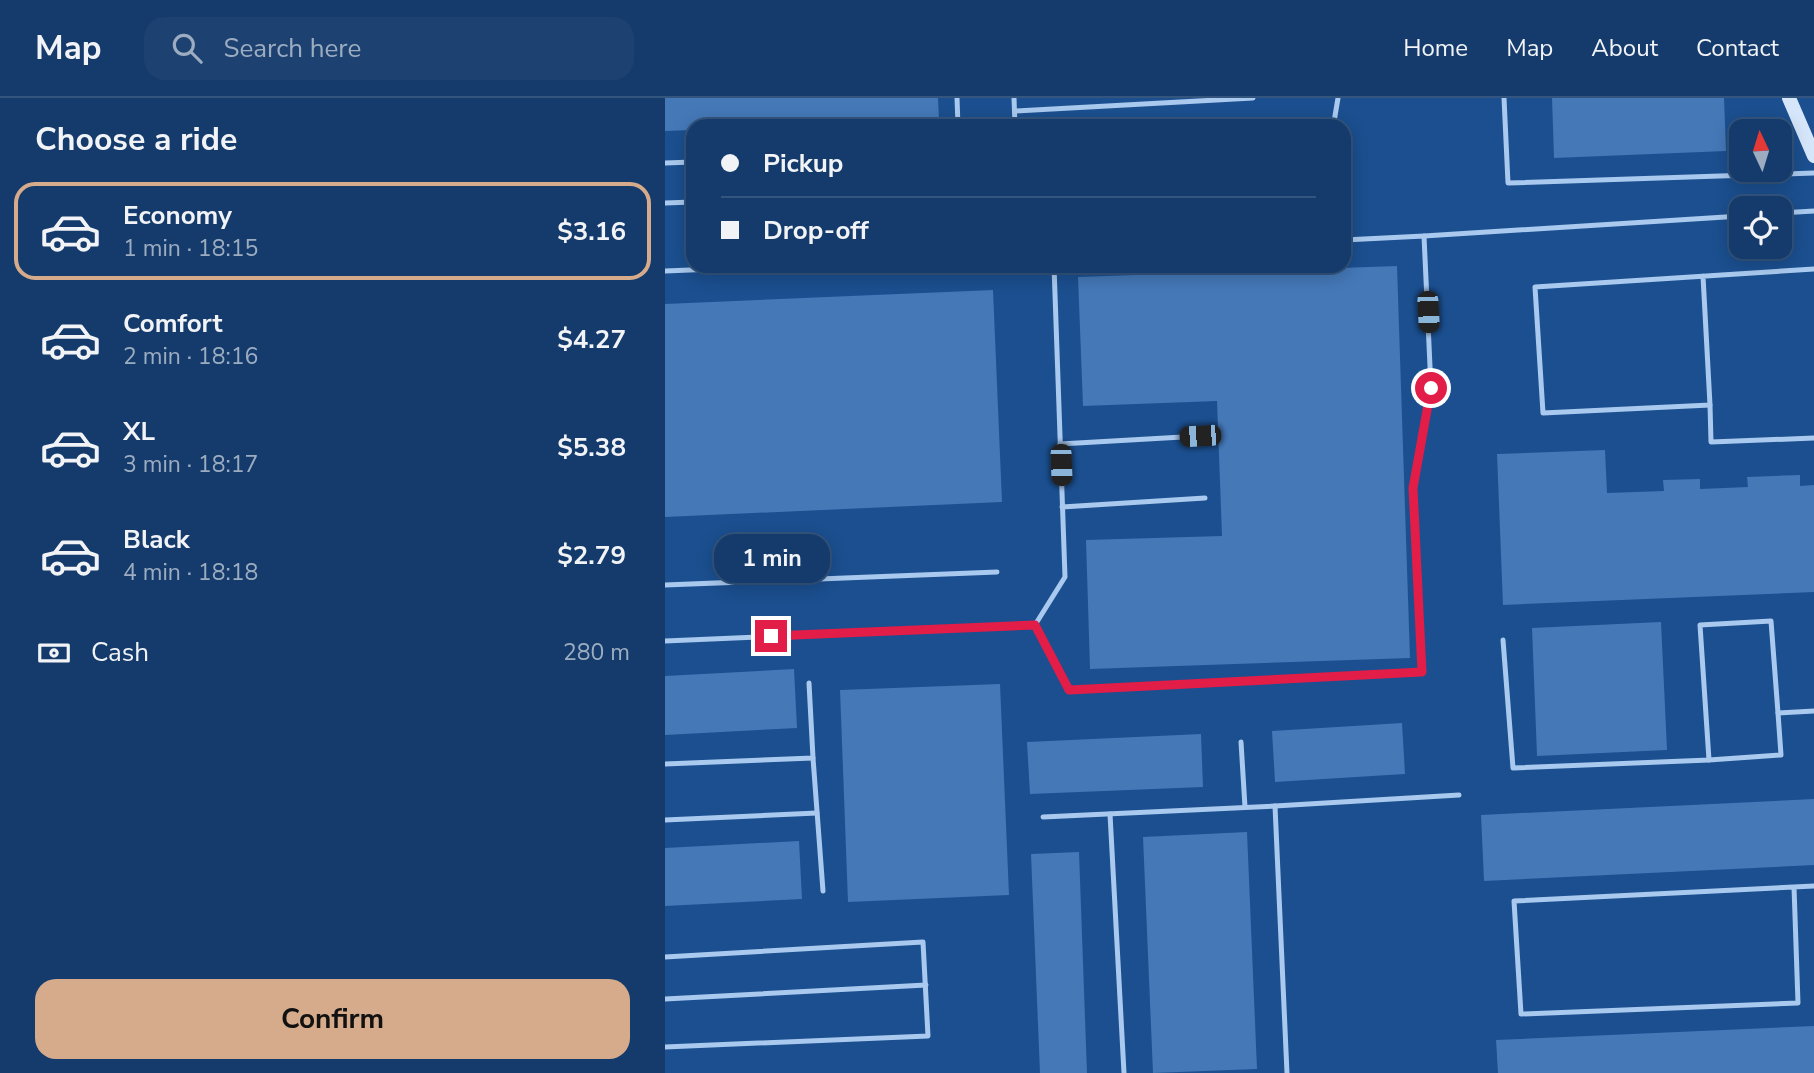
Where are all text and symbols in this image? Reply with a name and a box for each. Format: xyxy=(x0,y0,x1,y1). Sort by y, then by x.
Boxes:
search box xyxy=(144,17,634,80)
text: Map xyxy=(35,26,102,71)
icon: search xyxy=(168,29,206,67)
text: Search here xyxy=(224,31,361,66)
text: Home xyxy=(1403,32,1468,64)
text: Map xyxy=(1506,32,1553,64)
text: About xyxy=(1591,32,1658,64)
text: Contact xyxy=(1696,32,1779,64)
text: Choose a ride xyxy=(35,118,237,161)
north arrow xyxy=(1729,119,1792,182)
map controls xyxy=(1729,119,1792,259)
text: Pickup xyxy=(763,146,843,181)
button: locate xyxy=(1729,196,1792,259)
text: Economy xyxy=(123,198,232,233)
icon: car xyxy=(39,200,102,263)
text: Drop-off xyxy=(763,213,869,248)
text: $3.16 xyxy=(557,214,626,249)
text: 1 min · 18:15 xyxy=(123,233,258,264)
car xyxy=(1417,290,1440,334)
text: Comfort xyxy=(123,306,223,341)
icon: car xyxy=(39,308,102,371)
text: $4.27 xyxy=(557,322,626,357)
text: 2 min · 18:16 xyxy=(123,341,258,372)
route start xyxy=(1415,372,1447,404)
text: XL xyxy=(123,414,155,449)
icon: car xyxy=(39,416,102,479)
car xyxy=(1179,424,1222,448)
text: $5.38 xyxy=(557,430,626,465)
car xyxy=(1050,444,1073,486)
text: 3 min · 18:17 xyxy=(123,449,258,480)
text: Black xyxy=(123,522,190,557)
icon: car xyxy=(39,524,102,587)
callout: 1 min xyxy=(713,534,829,584)
text: $2.79 xyxy=(557,538,626,573)
text: 1 min xyxy=(742,543,802,574)
text: 4 min · 18:18 xyxy=(123,557,258,588)
route end xyxy=(755,620,787,652)
icon: cash xyxy=(35,634,73,672)
text: Cash xyxy=(91,635,149,670)
text: 280 m xyxy=(563,637,630,668)
button: Confirm xyxy=(35,979,630,1059)

